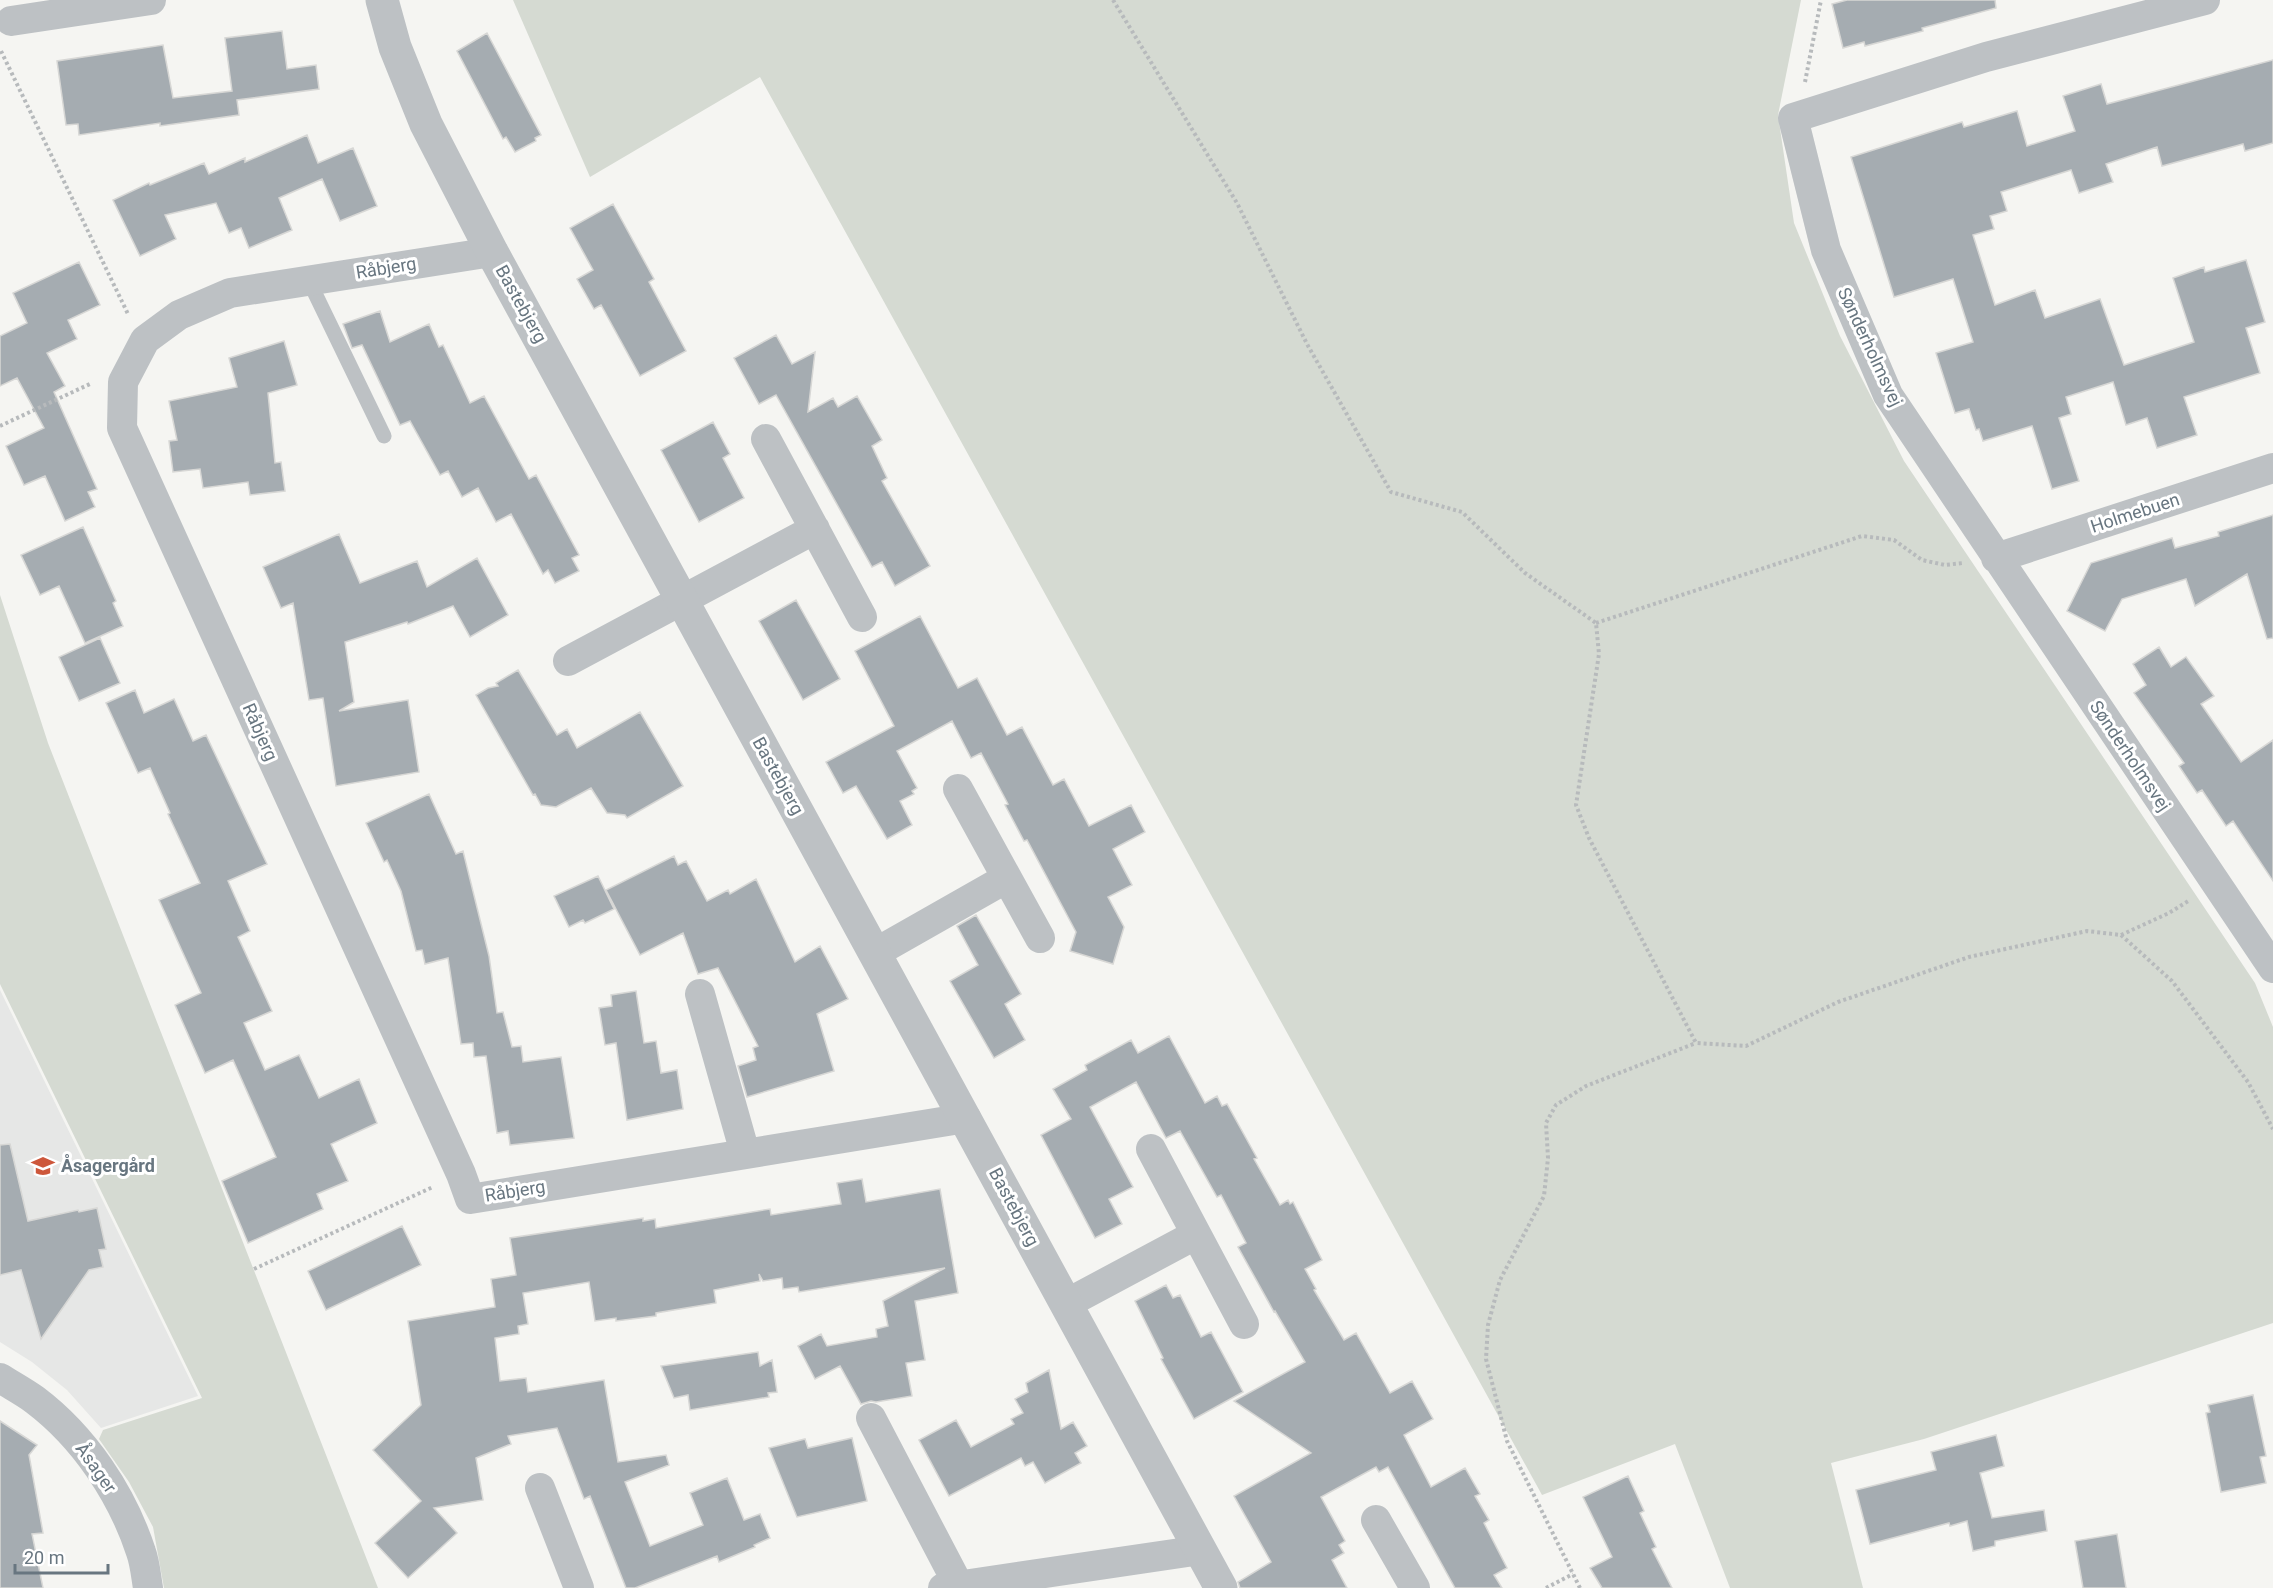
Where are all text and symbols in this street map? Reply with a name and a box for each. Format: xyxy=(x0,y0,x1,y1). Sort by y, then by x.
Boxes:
street label: Råbjerg xyxy=(354,252,418,283)
street label: Bastebjerg xyxy=(491,261,551,346)
street label: Sønderholmsvej xyxy=(1834,284,1907,410)
street label: Holmebuen xyxy=(2088,488,2182,537)
street label: Sønderholmsvej xyxy=(2086,696,2175,815)
street label: Råbjerg xyxy=(238,700,282,764)
street label: Bastebjerg xyxy=(748,733,808,818)
school or university icon: Åsagergård xyxy=(30,1153,56,1179)
place label: Åsagergård xyxy=(61,1154,155,1176)
street label: Bastebjerg xyxy=(985,1164,1044,1250)
street label: Råbjerg xyxy=(483,1175,547,1206)
street label: Åsager xyxy=(72,1438,122,1497)
scale bar xyxy=(15,1537,108,1575)
text: 20 m xyxy=(24,1547,64,1568)

